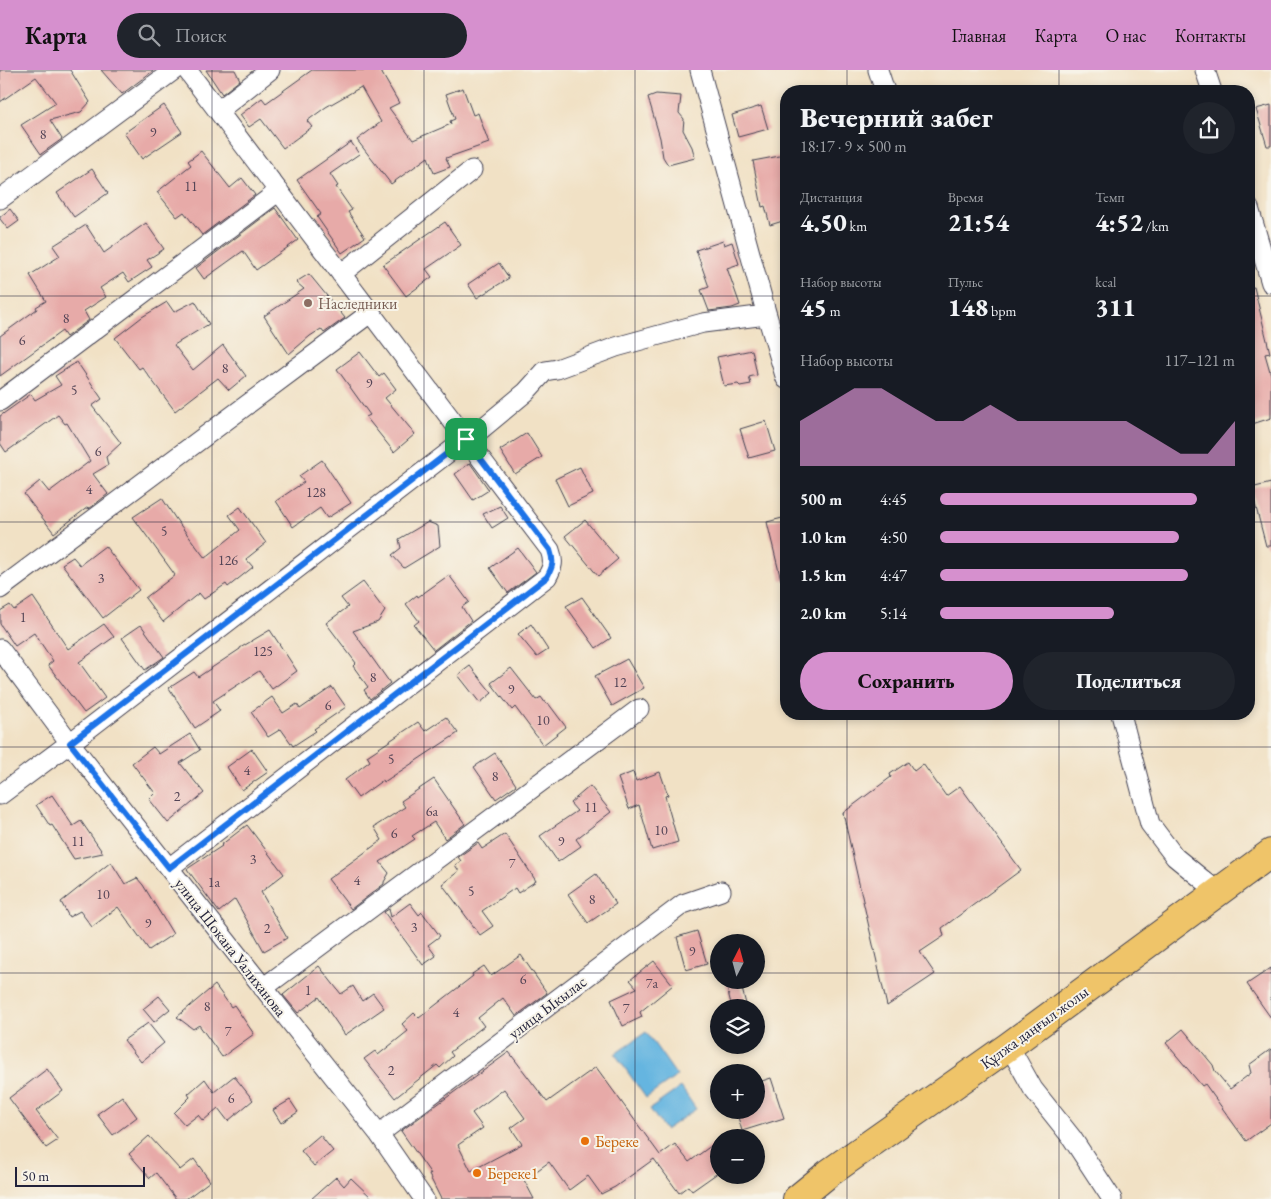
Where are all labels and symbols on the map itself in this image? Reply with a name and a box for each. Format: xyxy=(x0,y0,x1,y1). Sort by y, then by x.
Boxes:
house number: 9 xyxy=(150,123,157,141)
house number: 8 xyxy=(40,125,47,143)
house number: 11 xyxy=(184,177,198,195)
place label: Наследники xyxy=(318,293,398,314)
marker: Наследники xyxy=(302,297,314,309)
house number: 8 xyxy=(63,309,70,327)
house number: 6 xyxy=(19,331,26,349)
house number: 8 xyxy=(222,359,229,377)
house number: 9 xyxy=(366,374,373,392)
house number: 5 xyxy=(71,381,77,399)
pin xyxy=(445,418,487,460)
house number: 6 xyxy=(95,442,102,460)
house number: 4 xyxy=(86,480,93,498)
house number: 128 xyxy=(306,483,326,501)
house number: 5 xyxy=(161,522,167,540)
house number: 126 xyxy=(218,551,238,569)
house number: 3 xyxy=(98,569,105,587)
house number: 1 xyxy=(20,608,26,626)
house number: 125 xyxy=(253,642,273,660)
house number: 8 xyxy=(370,668,377,686)
house number: 12 xyxy=(613,673,627,691)
house number: 9 xyxy=(508,680,515,698)
house number: 6 xyxy=(325,696,332,714)
house number: 10 xyxy=(536,711,550,729)
house number: 5 xyxy=(388,750,394,768)
house number: 4 xyxy=(244,761,251,779)
house number: 8 xyxy=(492,767,499,785)
house number: 2 xyxy=(174,787,181,805)
house number: 11 xyxy=(584,798,598,816)
house number: 6а xyxy=(426,802,439,820)
house number: 10 xyxy=(654,821,668,839)
house number: 6 xyxy=(391,824,398,842)
house number: 11 xyxy=(71,832,85,850)
house number: 9 xyxy=(558,832,565,850)
house number: 3 xyxy=(250,850,257,868)
house number: 7 xyxy=(509,854,516,872)
house number: 4 xyxy=(354,871,361,889)
house number: 1а xyxy=(208,873,221,891)
street label: улица Шокана Уалиханова xyxy=(170,874,292,1021)
house number: 5 xyxy=(468,882,474,900)
house number: 10 xyxy=(96,885,110,903)
house number: 8 xyxy=(589,890,596,908)
house number: 9 xyxy=(145,914,152,932)
house number: 3 xyxy=(411,918,418,936)
house number: 2 xyxy=(264,919,271,937)
north arrow xyxy=(710,934,765,989)
house number: 9 xyxy=(689,942,696,960)
house number: 6 xyxy=(520,970,527,988)
street label: улица Ыкылас xyxy=(504,971,591,1044)
house number: 7а xyxy=(646,974,659,992)
house number: 1 xyxy=(305,981,311,999)
street label: Құлжа даңғыл жолы xyxy=(976,981,1093,1074)
house number: 8 xyxy=(204,997,211,1015)
house number: 7 xyxy=(623,999,630,1017)
house number: 4 xyxy=(453,1003,460,1021)
house number: 7 xyxy=(225,1022,232,1040)
house number: 2 xyxy=(388,1061,395,1079)
house number: 6 xyxy=(228,1089,235,1107)
place label: Береке xyxy=(595,1131,639,1152)
marker: Береке xyxy=(579,1135,591,1147)
place label: Береке1 xyxy=(487,1163,538,1184)
scale bar xyxy=(15,1164,145,1187)
marker: Береке1 xyxy=(471,1167,483,1179)

